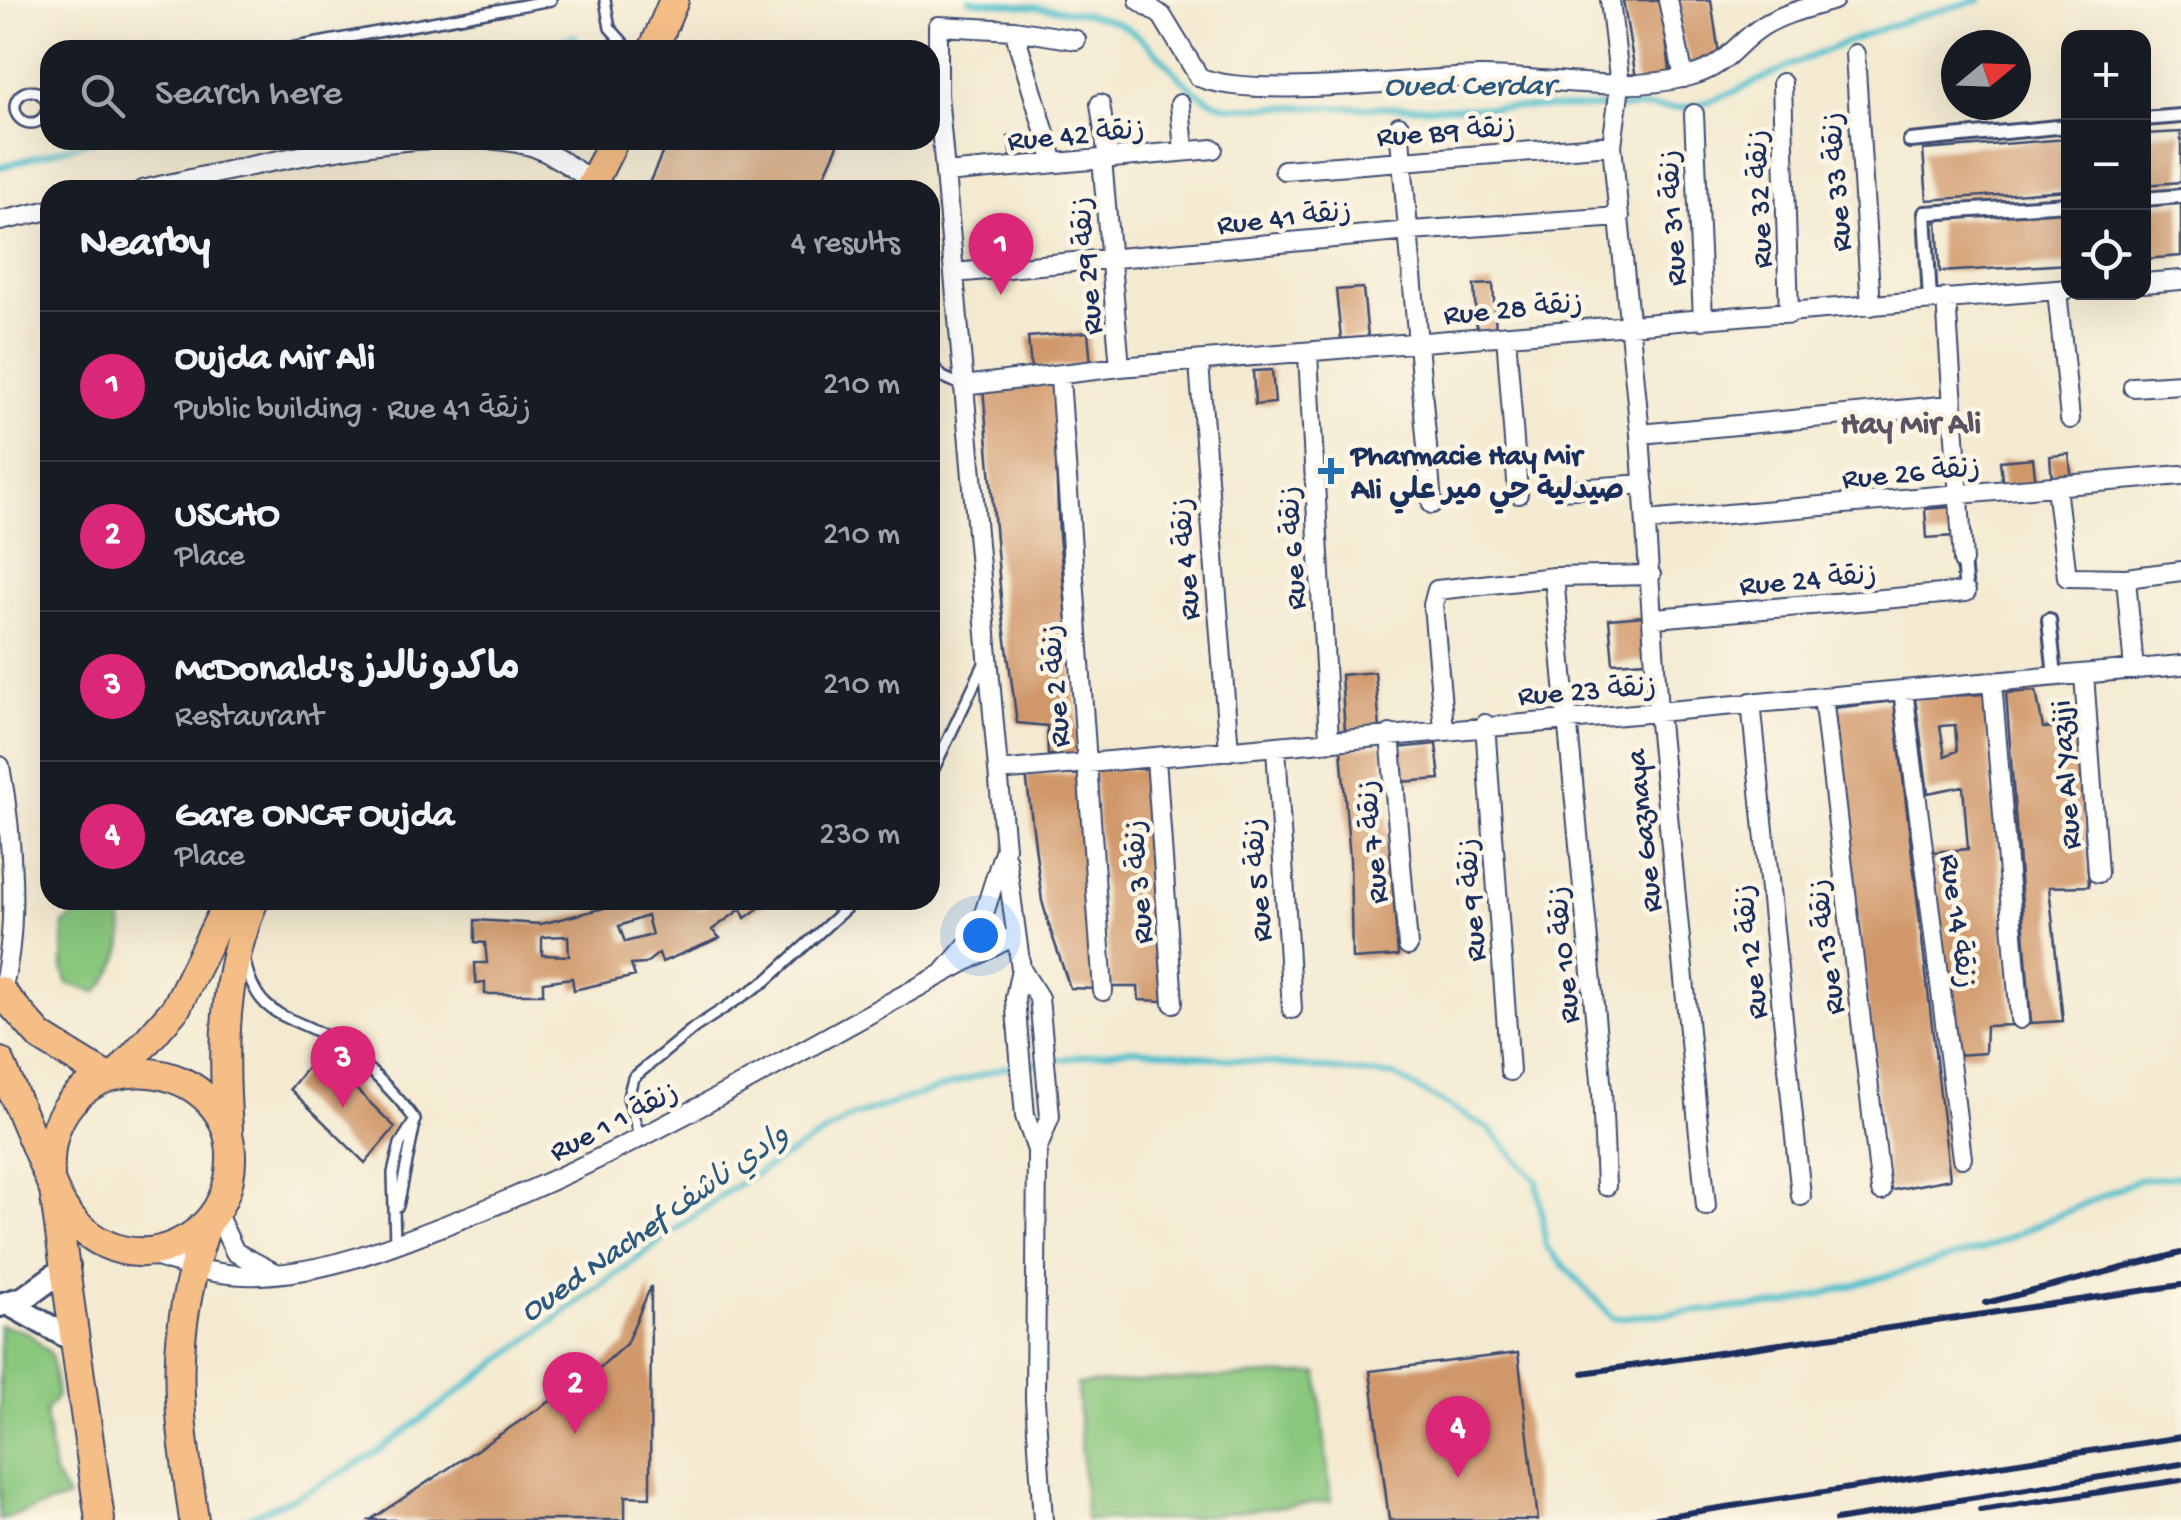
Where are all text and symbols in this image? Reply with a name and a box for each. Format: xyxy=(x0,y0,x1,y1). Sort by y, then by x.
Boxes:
north arrow xyxy=(1941,30,2031,120)
map controls xyxy=(2061,30,2151,300)
button: + xyxy=(2061,30,2151,120)
search box xyxy=(40,40,940,150)
icon: search xyxy=(75,68,130,123)
water label: Oued Cerdar xyxy=(1384,69,1560,107)
text: Search here xyxy=(155,73,342,117)
street label: Rue 33 زنقة xyxy=(1817,111,1862,253)
street label: Rue B9 زنقة xyxy=(1376,112,1517,157)
street label: Rue 42 زنقة xyxy=(1006,114,1146,161)
button: − xyxy=(2061,120,2151,210)
street label: Rue 32 زنقة xyxy=(1743,129,1782,269)
street label: Rue 31 زنقة xyxy=(1654,149,1697,287)
street label: Rue 29 زنقة xyxy=(1066,195,1113,336)
street label: Rue 41 زنقة xyxy=(1216,196,1353,245)
button: locate xyxy=(2061,210,2151,300)
pin: 1 xyxy=(968,212,1034,295)
text: Nearby xyxy=(80,221,210,270)
text: 4 results xyxy=(791,226,900,264)
street label: Rue 28 زنقة xyxy=(1442,288,1585,335)
text: Oujda Mir Ali xyxy=(175,338,375,382)
text: 1 xyxy=(106,367,119,405)
text: 210 m xyxy=(823,367,900,405)
text: Public building · Rue 41 زنقة xyxy=(175,392,531,430)
district label: Hay Mir Ali xyxy=(1841,407,1981,445)
place label: Pharmacie Hay Mir Ali صيدلية حي مير علي xyxy=(1349,441,1624,514)
street label: Rue 26 زنقة xyxy=(1841,452,1982,499)
marker: Pharmacie Hay Mir Ali صيدلية حي مير علي xyxy=(1320,460,1342,482)
street label: Rue 6 زنقة xyxy=(1275,485,1316,611)
text: USCHO xyxy=(175,495,280,539)
street label: Rue 4 زنقة xyxy=(1167,496,1210,621)
text: 2 xyxy=(105,517,120,555)
text: 210 m xyxy=(823,517,900,555)
text: Place xyxy=(175,539,245,577)
street label: Rue 24 زنقة xyxy=(1738,559,1878,606)
street label: Rue 2 زنقة xyxy=(1037,623,1080,748)
text: McDonald's ماكدونالدز xyxy=(175,649,520,693)
text: 3 xyxy=(104,667,121,705)
text: 210 m xyxy=(823,667,900,705)
street label: Rue 23 زنقة xyxy=(1517,671,1658,716)
text: Restaurant xyxy=(175,699,323,737)
street label: Rue Al Yaziji xyxy=(2046,699,2091,850)
street label: Rue Gaznaya xyxy=(1620,746,1672,914)
street label: Rue 7 زنقة xyxy=(1353,778,1398,905)
text: Gare ONCF Oujda xyxy=(175,795,454,839)
street label: Rue 5 زنقة xyxy=(1239,816,1282,943)
text: 4 xyxy=(105,817,120,855)
text: 230 m xyxy=(819,817,900,855)
street label: Rue 3 زنقة xyxy=(1120,818,1163,945)
street label: Rue 9 زنقة xyxy=(1453,837,1496,963)
text: Place xyxy=(175,839,245,877)
street label: Rue 14 زنقة xyxy=(1930,852,1981,991)
street label: Rue 13 زنقة xyxy=(1804,877,1855,1016)
street label: Rue 12 زنقة xyxy=(1729,882,1778,1021)
street label: Rue 10 زنقة xyxy=(1543,884,1590,1025)
your location xyxy=(955,910,1006,961)
pin: 3 xyxy=(310,1026,376,1108)
street label: Rue 1 زنقة 1 xyxy=(545,1077,685,1171)
water label: Oued Nachef وادي ناشف xyxy=(514,1118,798,1332)
pin: 2 xyxy=(542,1352,608,1434)
pin: 4 xyxy=(1426,1396,1490,1478)

